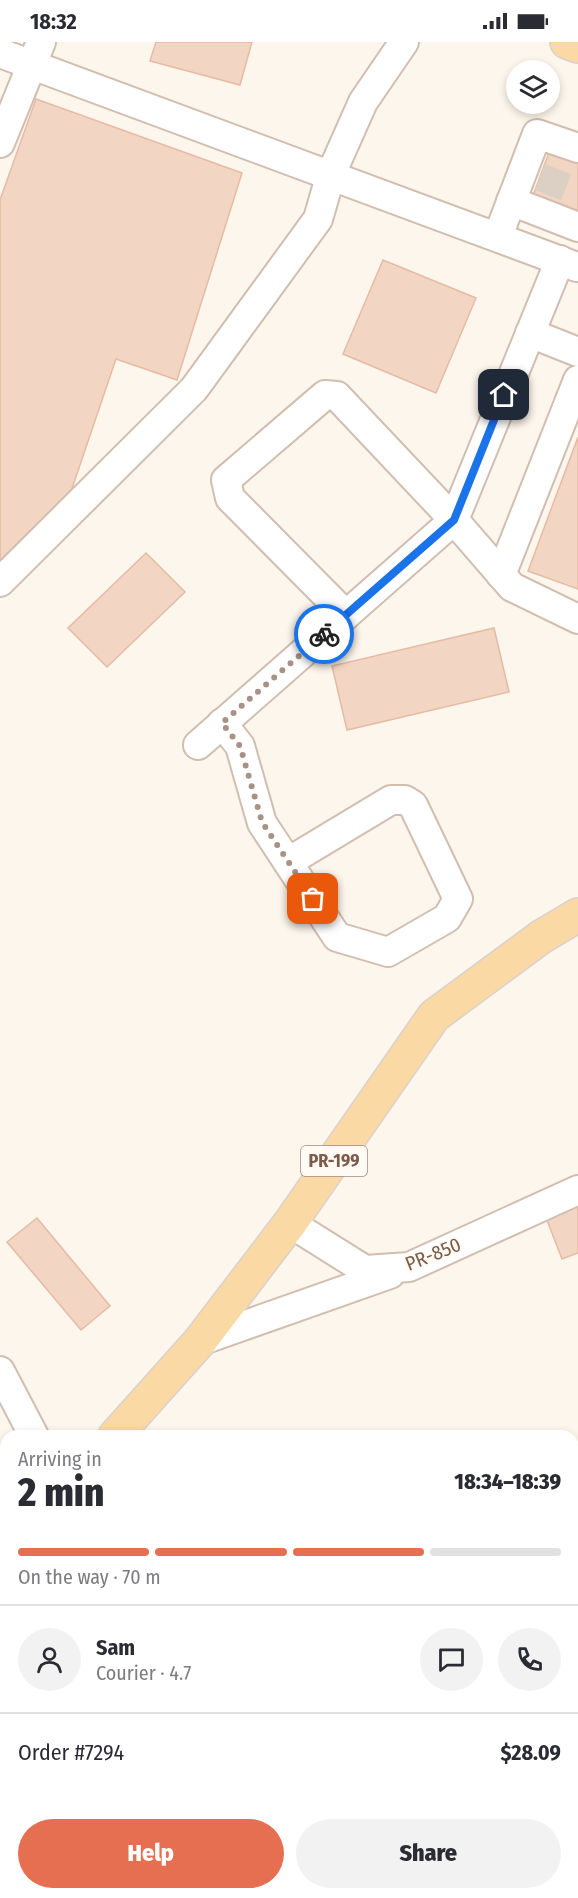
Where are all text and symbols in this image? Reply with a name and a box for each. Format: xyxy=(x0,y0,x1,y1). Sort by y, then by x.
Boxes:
text: 18:32 xyxy=(30,8,77,35)
map controls xyxy=(506,60,560,114)
button: layers xyxy=(506,60,560,114)
pin xyxy=(478,369,529,420)
icon: home xyxy=(487,378,520,411)
courier xyxy=(294,604,354,664)
icon: bike xyxy=(308,618,341,651)
pin xyxy=(287,873,338,924)
icon: bag xyxy=(296,882,329,915)
road number: PR-199 xyxy=(301,1146,367,1176)
street label: PR-850 xyxy=(402,1232,464,1276)
text: Arriving in xyxy=(18,1447,102,1471)
text: 18:34–18:39 xyxy=(454,1468,561,1495)
text: 2 min xyxy=(18,1470,104,1516)
text: On the way · 70 m xyxy=(18,1565,161,1589)
button: person xyxy=(18,1628,81,1691)
button: chat xyxy=(420,1628,483,1691)
button: phone xyxy=(498,1628,561,1691)
text: Sam xyxy=(96,1634,135,1661)
text: Courier · 4.7 xyxy=(96,1661,191,1685)
text: Order #7294 xyxy=(18,1739,124,1766)
text: $28.09 xyxy=(501,1739,561,1766)
button: Help xyxy=(18,1819,284,1888)
button: Share xyxy=(296,1819,561,1888)

